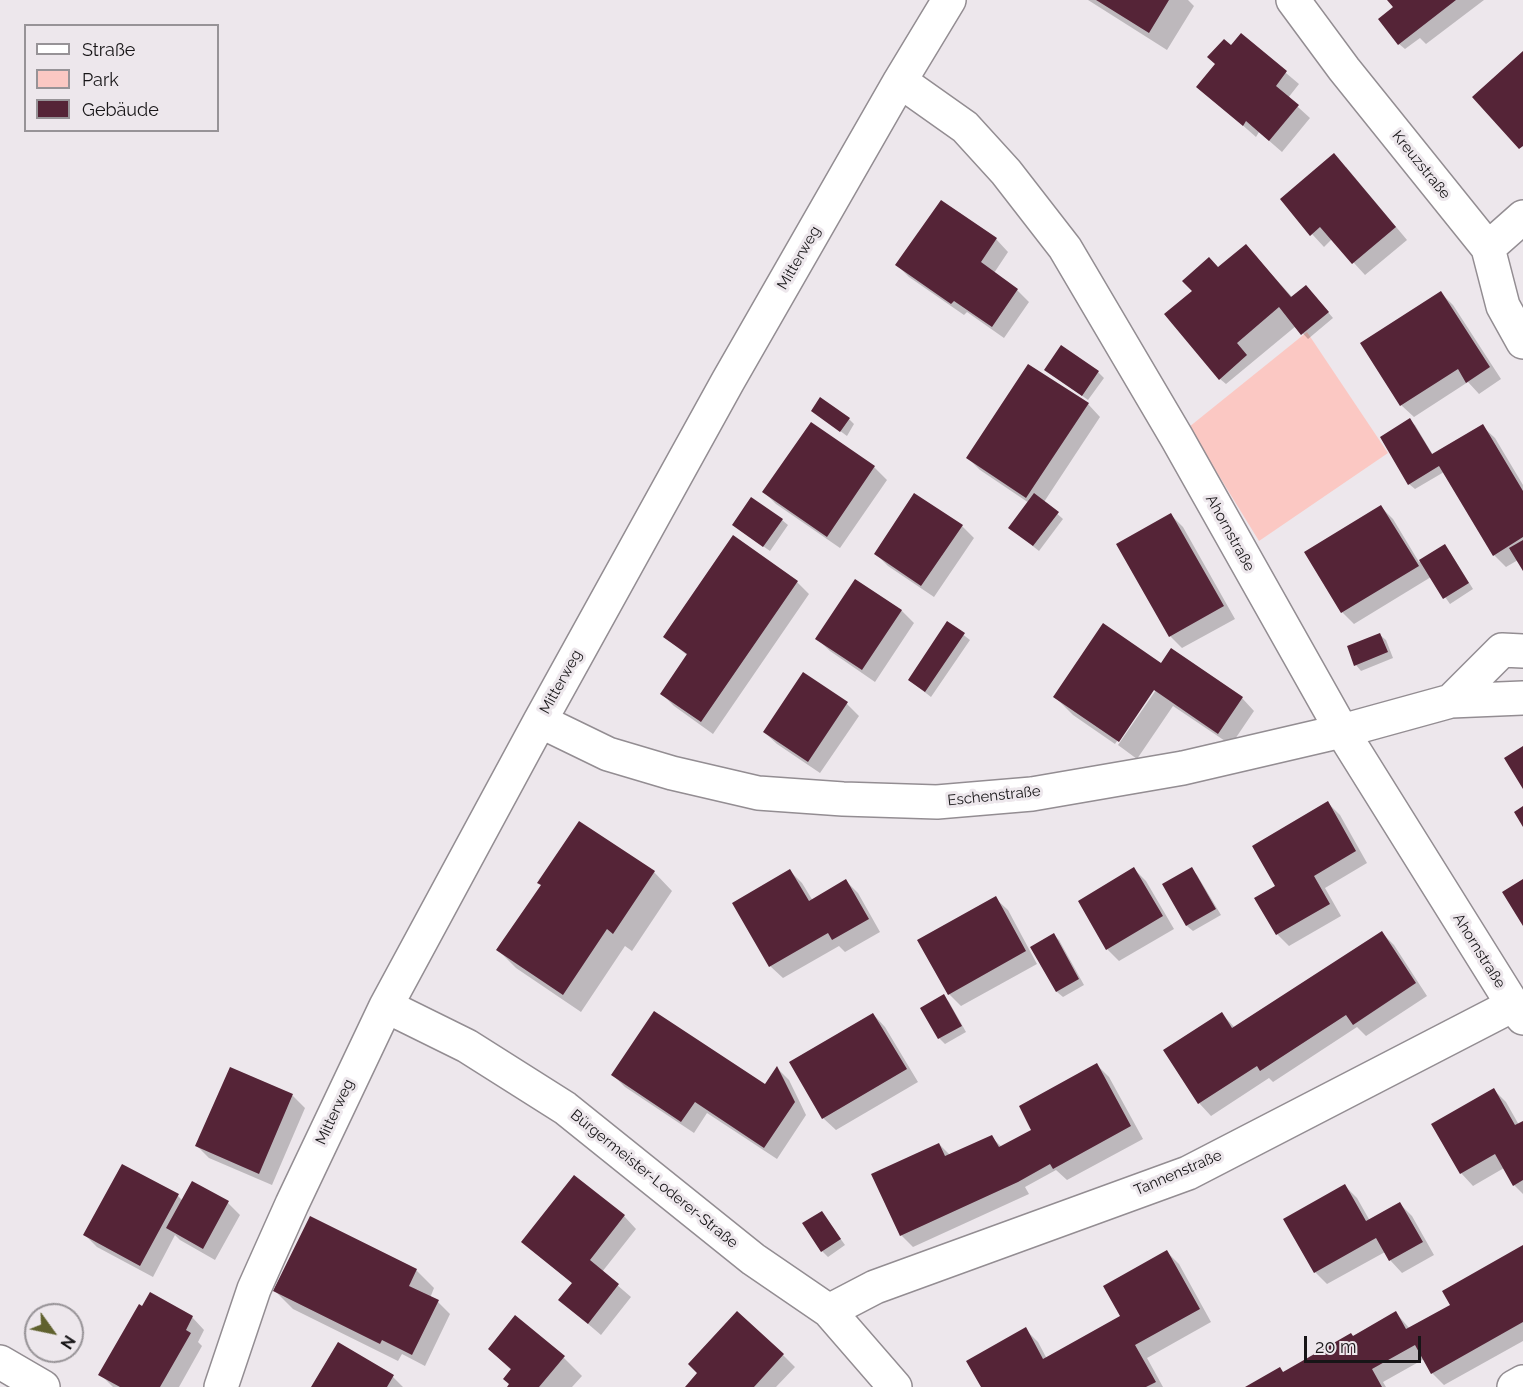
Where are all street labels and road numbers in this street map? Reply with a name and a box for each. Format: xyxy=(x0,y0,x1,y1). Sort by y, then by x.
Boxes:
street label: Kreuzstraße xyxy=(1388,127,1454,203)
street label: Mitterweg xyxy=(774,223,824,293)
street label: Ahornstraße xyxy=(1202,492,1258,574)
street label: Mitterweg xyxy=(536,647,586,717)
street label: Eschenstraße xyxy=(946,782,1042,810)
street label: Ahornstraße xyxy=(1449,910,1509,992)
street label: Mitterweg xyxy=(312,1076,358,1148)
street label: Bürgermeister-Loderer-Straße xyxy=(567,1106,741,1252)
street label: Tannenstraße xyxy=(1131,1146,1225,1200)

